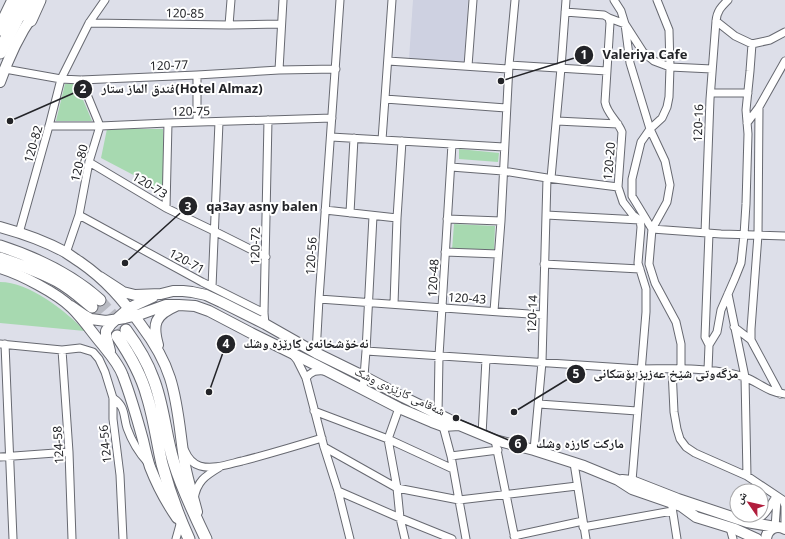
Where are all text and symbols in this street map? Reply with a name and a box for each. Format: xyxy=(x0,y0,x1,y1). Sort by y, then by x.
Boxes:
street label: 120-85 xyxy=(166,4,204,22)
callout: Valeriya Cafe xyxy=(574,42,695,67)
text: Valeriya Cafe xyxy=(603,45,688,63)
text: 1 xyxy=(581,46,587,63)
street label: 120-77 xyxy=(150,56,189,74)
callout: فندق الماز ستار(Hotel Almaz) xyxy=(73,76,270,101)
text: فندق الماز ستار(Hotel Almaz) xyxy=(100,79,263,97)
text: 2 xyxy=(80,80,87,97)
street label: 120-75 xyxy=(172,102,210,120)
street label: 120-16 xyxy=(689,103,707,142)
street label: 120-82 xyxy=(20,123,46,165)
street label: 120-20 xyxy=(599,141,619,181)
street label: 120-80 xyxy=(66,142,92,184)
street label: 120-73 xyxy=(129,168,171,202)
callout: qa3ay asny balen xyxy=(178,194,326,219)
text: qa3ay asny balen xyxy=(206,197,318,215)
text: 3 xyxy=(185,198,192,215)
street label: 120-72 xyxy=(246,227,264,265)
street label: 120-56 xyxy=(301,236,321,276)
street label: 120-71 xyxy=(166,244,208,278)
street label: 120-48 xyxy=(424,258,442,298)
street label: 120-43 xyxy=(447,288,487,308)
street label: 120-14 xyxy=(523,294,541,333)
callout: نەخۆشخانەی کارێزە وشك xyxy=(216,331,377,356)
text: نەخۆشخانەی کارێزە وشك xyxy=(243,334,369,352)
text: 4 xyxy=(223,335,230,352)
callout: مزگەوتی شێخ عەزیز بۆسکانی xyxy=(566,361,747,386)
street label: شەقامی کارێزەی وشک xyxy=(352,363,448,419)
text: مزگەوتی شێخ عەزیز بۆسکانی xyxy=(594,364,738,382)
text: 5 xyxy=(573,365,580,382)
street label: 124-56 xyxy=(95,424,115,464)
street label: 124-58 xyxy=(49,425,67,465)
callout: ماركت كارزه وشك xyxy=(508,431,632,456)
text: ماركت كارزه وشك xyxy=(536,434,624,452)
text: 6 xyxy=(515,435,522,452)
north arrow xyxy=(729,483,769,523)
text: ش xyxy=(731,488,751,507)

